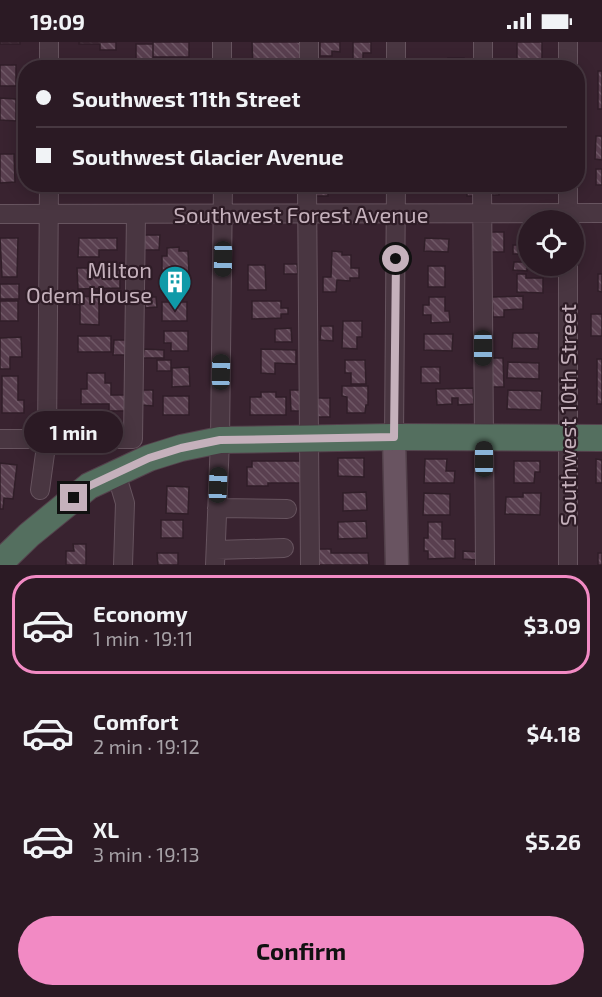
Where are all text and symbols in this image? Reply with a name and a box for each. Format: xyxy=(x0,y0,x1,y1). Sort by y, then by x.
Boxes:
text: 19:09 xyxy=(30,8,85,34)
text: Southwest 11th Street xyxy=(72,85,301,111)
text: Southwest Glacier Avenue xyxy=(72,143,344,169)
street label: Southwest Forest Avenue xyxy=(174,201,428,227)
map controls xyxy=(518,210,584,276)
button: locate xyxy=(518,210,584,276)
car xyxy=(214,241,232,277)
route start xyxy=(382,245,409,272)
place label: Milton Odem House xyxy=(26,256,152,307)
building icon: Milton Odem House xyxy=(157,264,193,311)
street label: Southwest 10th Street xyxy=(554,304,580,526)
car xyxy=(474,330,492,366)
car xyxy=(212,354,230,390)
callout: 1 min xyxy=(25,411,124,453)
text: 1 min xyxy=(49,420,98,444)
car xyxy=(475,441,493,477)
car xyxy=(208,467,228,503)
route end xyxy=(60,484,87,511)
icon: car xyxy=(21,598,75,652)
text: Economy xyxy=(93,600,188,626)
text: $3.09 xyxy=(524,612,581,638)
text: 1 min · 19:11 xyxy=(93,626,193,650)
icon: car xyxy=(21,706,75,760)
text: Comfort xyxy=(93,708,178,734)
text: $4.18 xyxy=(527,720,581,746)
text: 2 min · 19:12 xyxy=(93,734,200,758)
icon: car xyxy=(21,814,75,868)
text: XL xyxy=(93,816,119,842)
text: $5.26 xyxy=(525,828,581,854)
text: 3 min · 19:13 xyxy=(93,842,200,866)
button: Confirm xyxy=(18,916,584,985)

